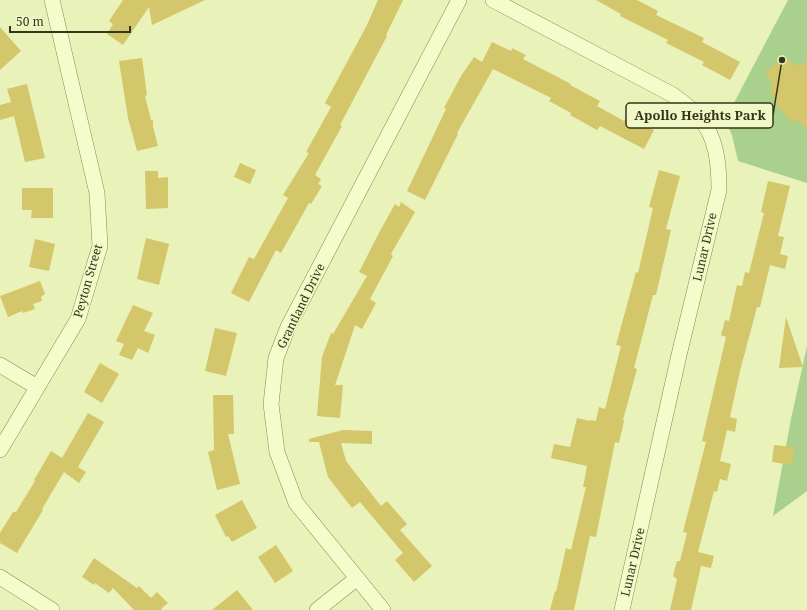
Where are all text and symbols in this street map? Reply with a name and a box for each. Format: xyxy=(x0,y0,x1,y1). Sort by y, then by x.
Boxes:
scale bar xyxy=(10,8,130,34)
text: 50 m xyxy=(16,13,44,30)
callout: Apollo Heights Park xyxy=(626,103,773,128)
text: Apollo Heights Park xyxy=(634,106,766,124)
street label: Lunar Drive xyxy=(688,211,721,283)
street label: Peyton Street xyxy=(69,242,106,320)
street label: Grantland Drive xyxy=(273,260,329,351)
street label: Lunar Drive xyxy=(616,526,649,598)

